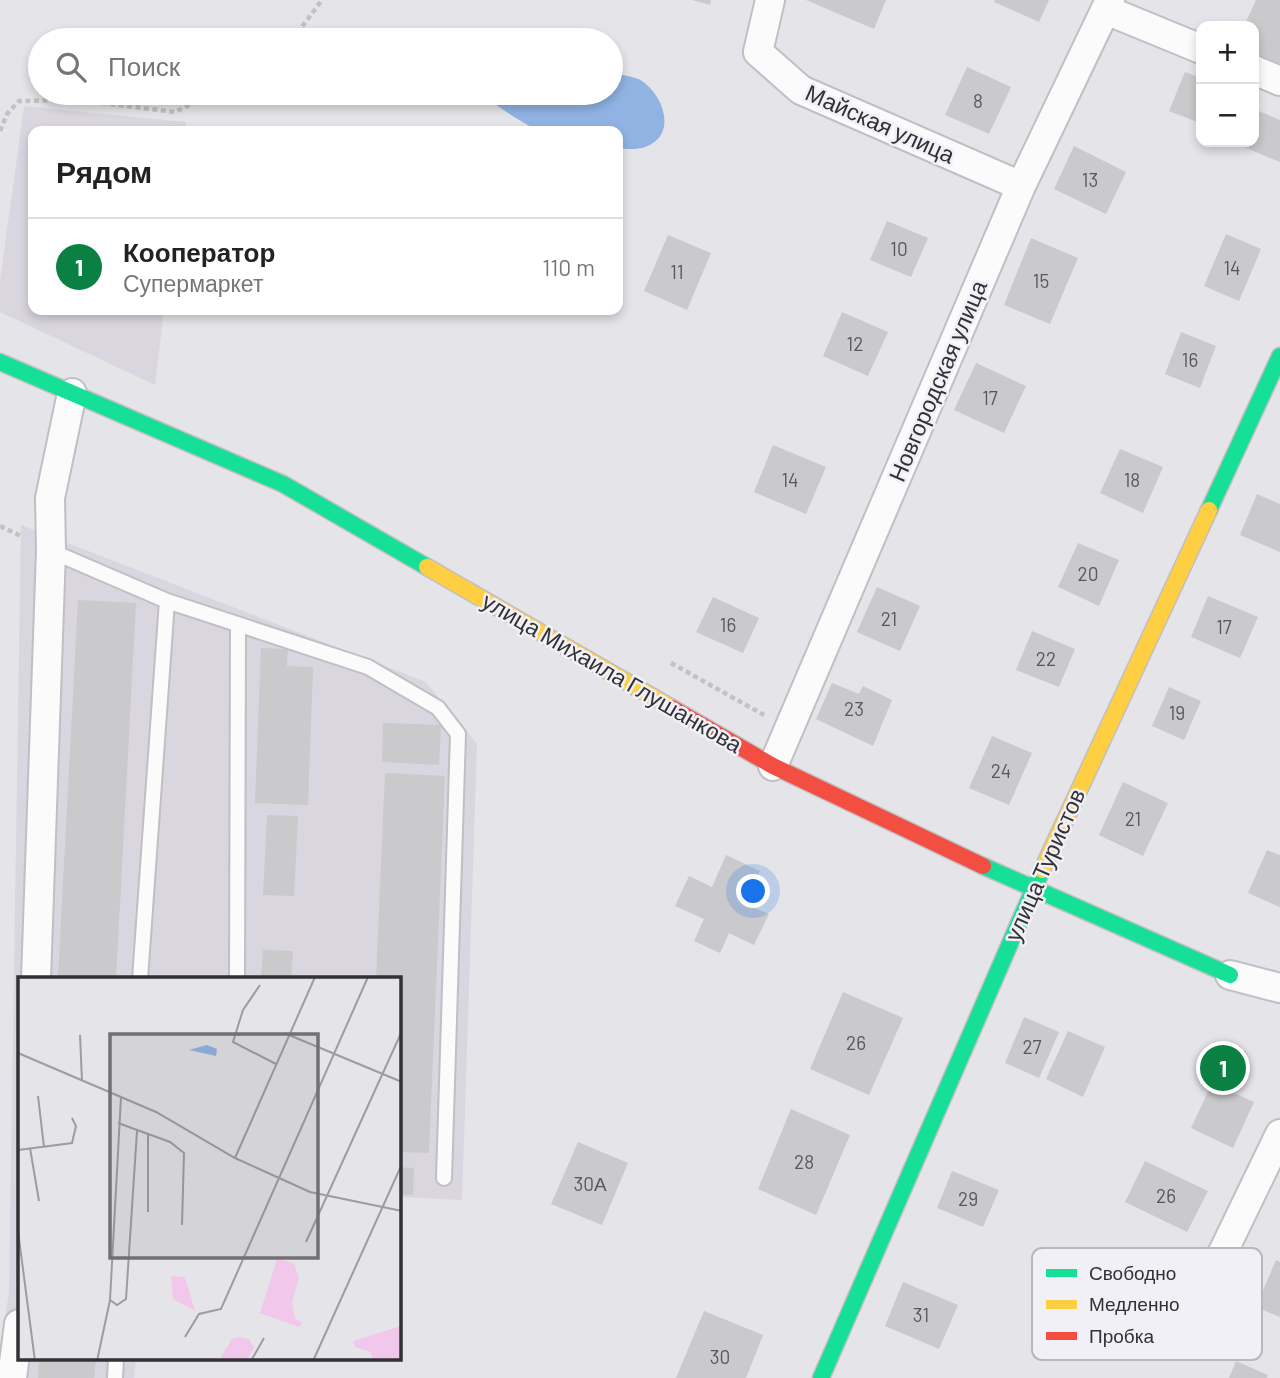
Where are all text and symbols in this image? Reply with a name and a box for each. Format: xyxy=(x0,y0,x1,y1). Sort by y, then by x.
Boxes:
map controls xyxy=(1196,21,1259,147)
button: + xyxy=(1196,21,1259,84)
search box xyxy=(28,28,623,105)
icon: search xyxy=(52,48,90,86)
text: Поиск xyxy=(108,50,180,81)
street label: Майская улица xyxy=(802,78,959,169)
button: − xyxy=(1196,84,1259,147)
house number: 8 xyxy=(973,89,983,112)
text: Рядом xyxy=(56,153,152,189)
house number: 13 xyxy=(1082,168,1098,191)
text: Кооператор xyxy=(123,236,275,267)
house number: 10 xyxy=(890,237,908,260)
text: 1 xyxy=(75,253,83,281)
text: 110 m xyxy=(542,253,595,281)
house number: 14 xyxy=(1223,256,1241,279)
house number: 11 xyxy=(670,260,684,283)
text: Супермаркет xyxy=(123,269,263,297)
house number: 15 xyxy=(1033,269,1049,292)
street label: Новгородская улица xyxy=(882,276,992,485)
house number: 12 xyxy=(847,332,863,355)
house number: 16 xyxy=(1182,348,1198,371)
house number: 17 xyxy=(982,386,998,409)
house number: 14 xyxy=(781,468,799,491)
house number: 18 xyxy=(1124,468,1140,491)
house number: 20 xyxy=(1078,562,1098,585)
street label: улица Михаила Глушанкова xyxy=(478,586,748,758)
house number: 21 xyxy=(881,607,897,630)
house number: 16 xyxy=(720,613,736,636)
house number: 17 xyxy=(1216,615,1232,638)
house number: 22 xyxy=(1036,647,1056,670)
house number: 23 xyxy=(844,697,864,720)
house number: 19 xyxy=(1169,701,1185,724)
house number: 24 xyxy=(991,759,1011,782)
street label: улица Туристов xyxy=(998,784,1090,945)
house number: 21 xyxy=(1125,807,1141,830)
your location xyxy=(736,874,770,908)
inset map xyxy=(18,977,401,1360)
house number: 26 xyxy=(846,1031,866,1054)
house number: 27 xyxy=(1022,1035,1042,1058)
pin: 1 xyxy=(1200,1042,1246,1094)
house number: 28 xyxy=(794,1150,814,1173)
house number: 30А xyxy=(573,1172,607,1195)
house number: 26 xyxy=(1156,1184,1176,1207)
house number: 29 xyxy=(958,1187,978,1210)
legend xyxy=(1032,1248,1262,1360)
text: Свободно xyxy=(1089,1261,1176,1284)
text: Медленно xyxy=(1089,1292,1179,1315)
house number: 31 xyxy=(913,1303,929,1326)
text: Пробка xyxy=(1089,1324,1154,1347)
house number: 30 xyxy=(710,1345,730,1368)

